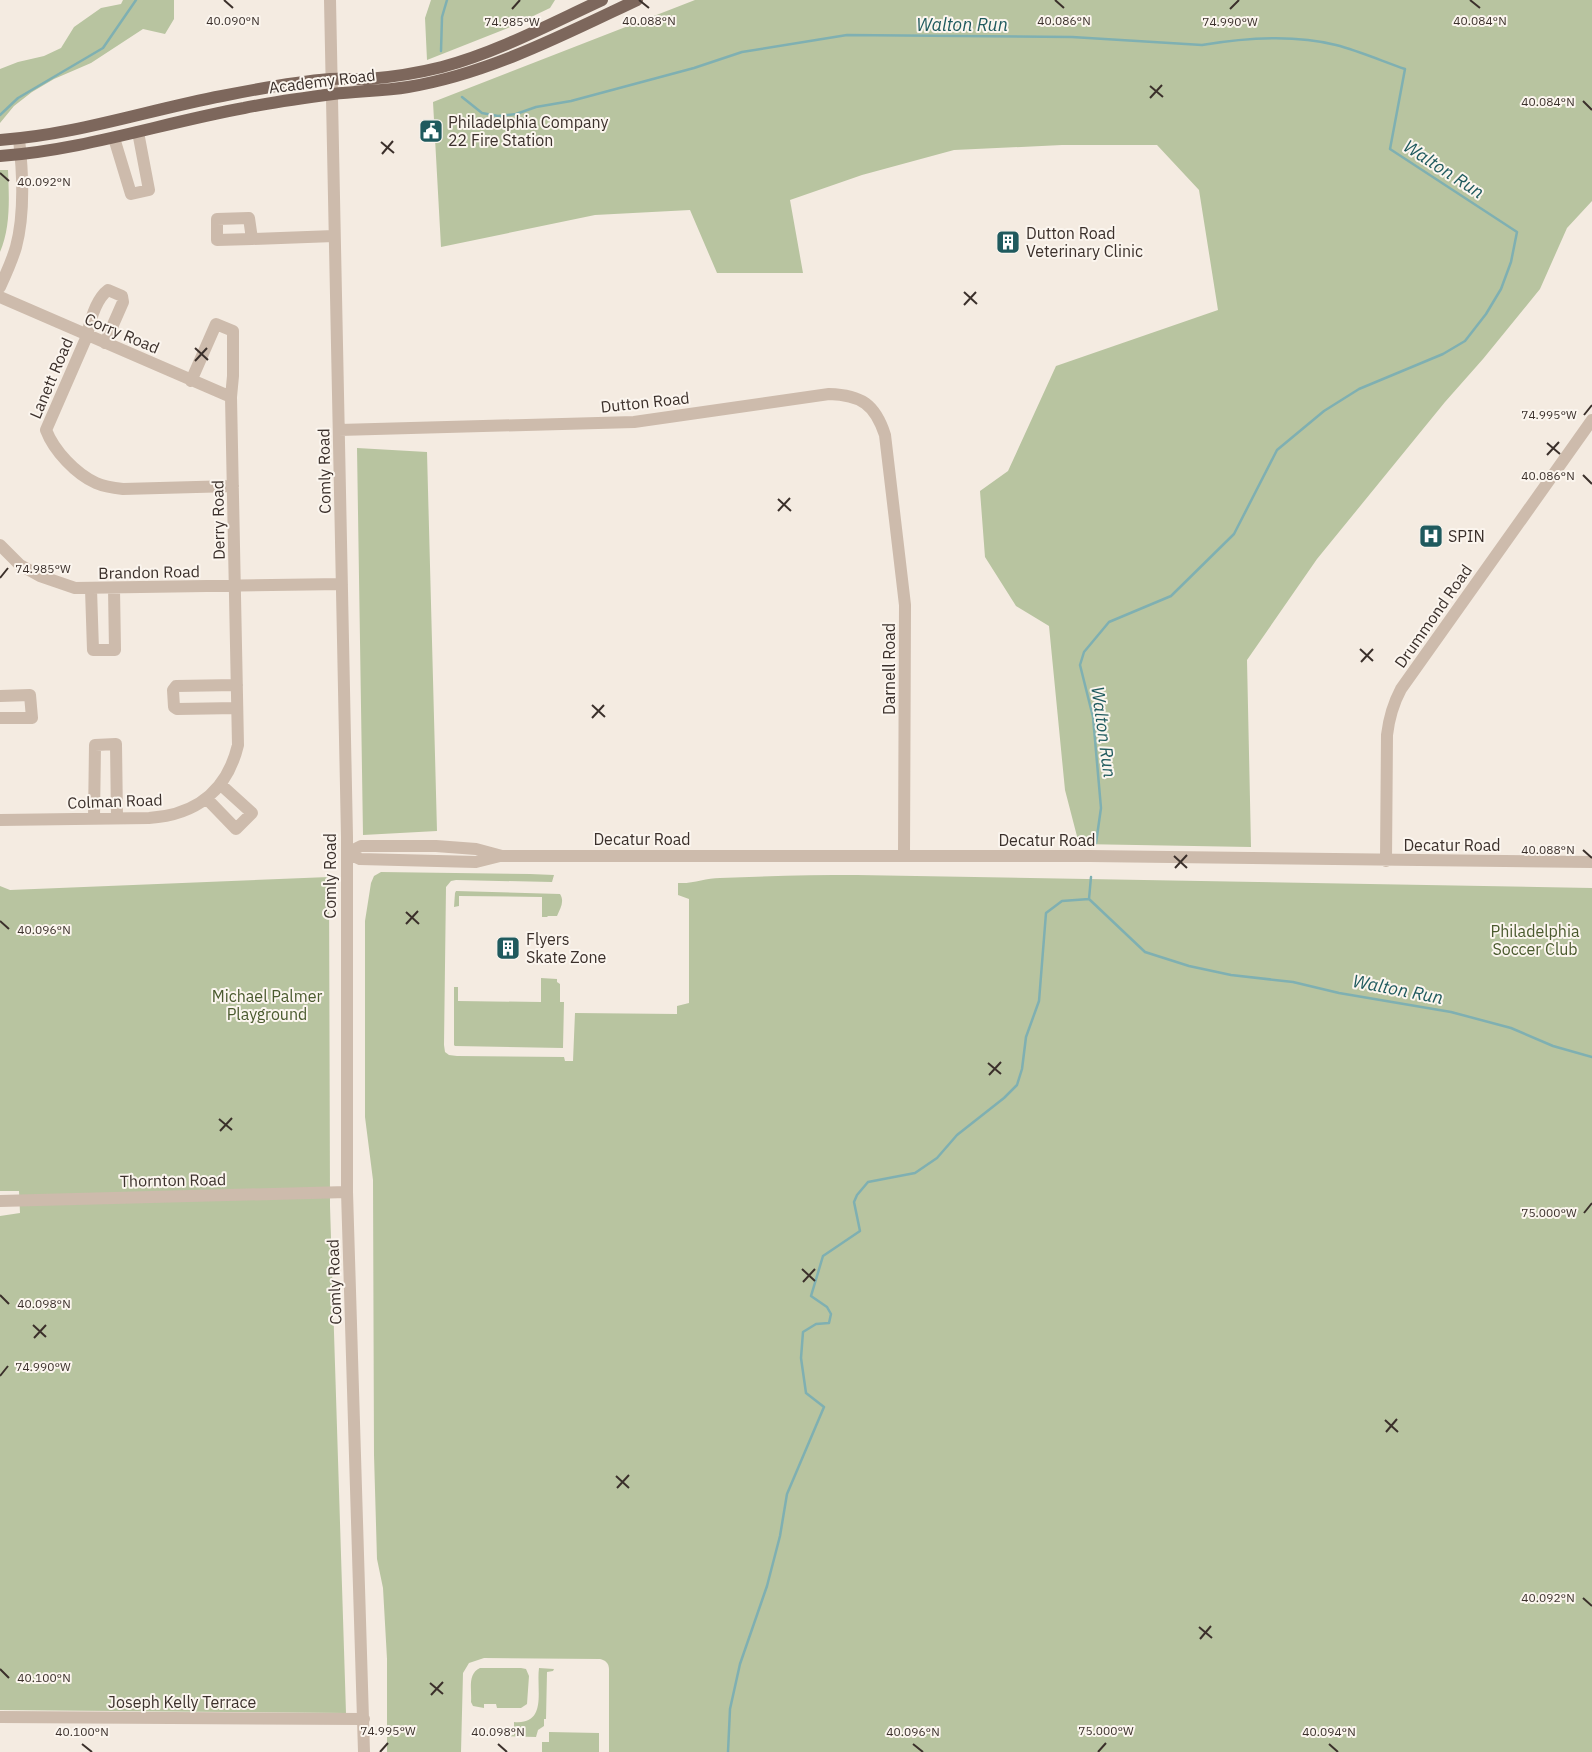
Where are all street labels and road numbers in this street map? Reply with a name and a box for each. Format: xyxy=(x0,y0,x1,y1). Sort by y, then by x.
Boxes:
street label: Academy Road xyxy=(268,65,376,97)
street label: Corry Road xyxy=(82,308,162,358)
street label: Lanett Road xyxy=(25,334,77,422)
street label: Dutton Road xyxy=(599,387,691,417)
street label: Comly Road xyxy=(313,428,335,514)
street label: Derry Road xyxy=(207,480,229,560)
street label: Drummond Road xyxy=(1390,560,1476,672)
street label: Brandon Road xyxy=(98,561,200,583)
street label: Darnell Road xyxy=(879,623,899,715)
street label: Colman Road xyxy=(67,789,163,813)
street label: Decatur Road xyxy=(593,829,691,849)
street label: Decatur Road xyxy=(998,830,1096,850)
street label: Comly Road xyxy=(320,833,340,919)
street label: Decatur Road xyxy=(1403,835,1501,855)
street label: Thornton Road xyxy=(120,1169,226,1191)
street label: Comly Road xyxy=(323,1239,345,1325)
street label: Joseph Kelly Terrace xyxy=(108,1692,256,1712)

